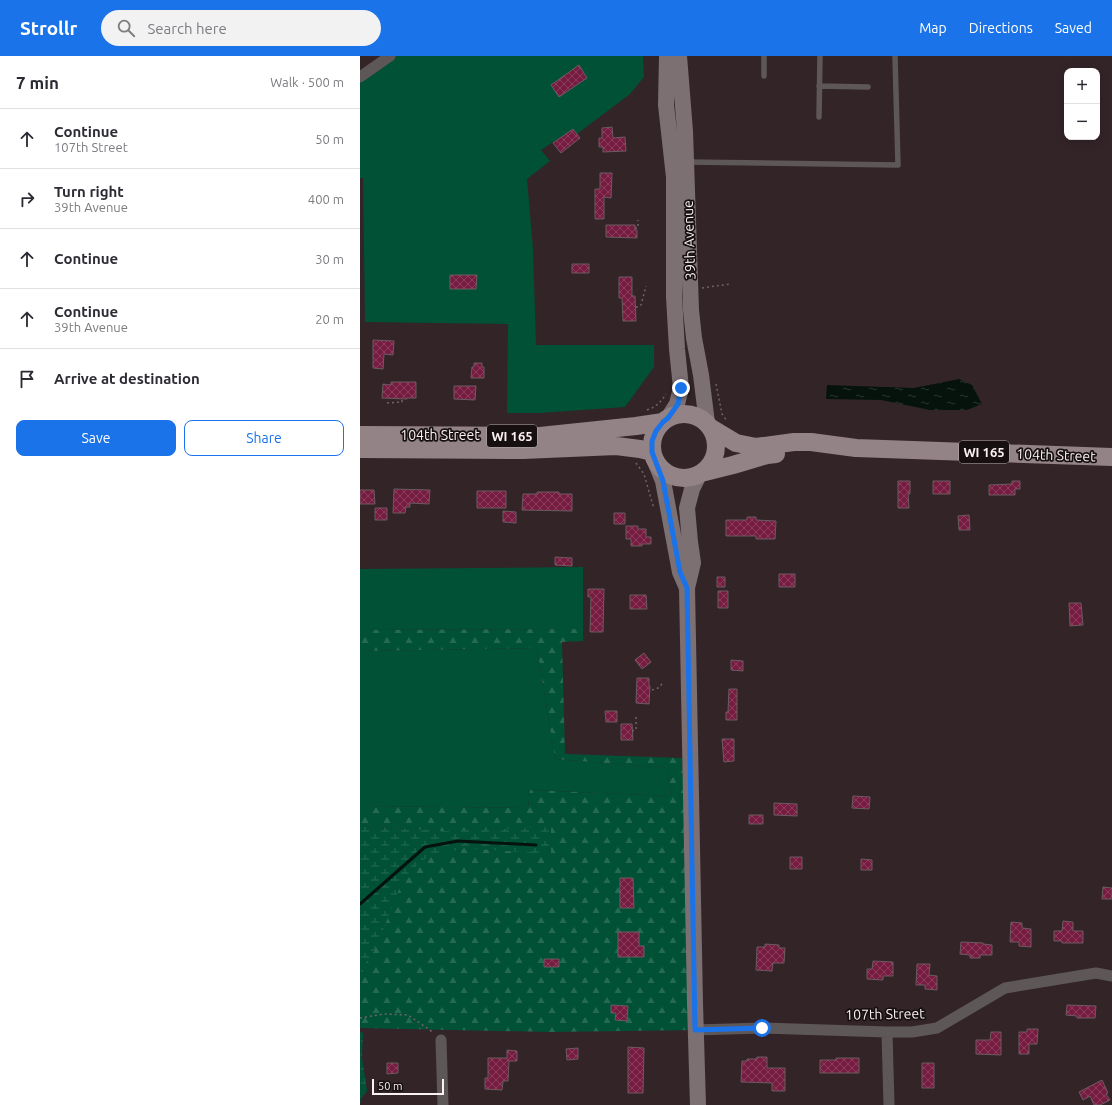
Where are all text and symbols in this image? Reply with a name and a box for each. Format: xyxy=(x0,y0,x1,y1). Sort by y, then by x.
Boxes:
search box xyxy=(101,10,381,46)
text: Strollr xyxy=(20,17,77,39)
icon: search xyxy=(115,17,137,39)
text: Search here xyxy=(147,20,227,37)
text: Map xyxy=(919,20,947,36)
text: Directions xyxy=(969,20,1033,36)
text: Saved xyxy=(1055,20,1092,36)
map controls xyxy=(1064,68,1100,140)
button: + xyxy=(1064,68,1100,104)
text: 7 min xyxy=(16,73,59,92)
text: Walk · 500 m xyxy=(270,75,344,89)
button: − xyxy=(1064,104,1100,140)
text: Continue xyxy=(54,123,118,140)
icon: ahead xyxy=(16,128,38,150)
text: 50 m xyxy=(315,132,344,146)
text: 107th Street xyxy=(54,140,128,154)
text: Turn right xyxy=(54,183,124,200)
icon: right xyxy=(16,188,38,210)
text: 400 m xyxy=(308,192,344,206)
text: 39th Avenue xyxy=(54,200,128,214)
street label: 39th Avenue xyxy=(680,200,698,280)
icon: ahead xyxy=(16,248,38,270)
text: Continue xyxy=(54,250,118,267)
text: 30 m xyxy=(315,252,344,266)
text: Continue xyxy=(54,303,118,320)
icon: ahead xyxy=(16,308,38,330)
text: 20 m xyxy=(315,312,344,326)
text: 39th Avenue xyxy=(54,320,128,334)
icon: arrive xyxy=(16,368,38,390)
text: Arrive at destination xyxy=(54,370,200,387)
route end xyxy=(672,379,690,397)
button: Save xyxy=(16,420,176,456)
button: Share xyxy=(184,420,344,456)
road number: WI 165 xyxy=(487,425,537,447)
street label: 104th Street xyxy=(400,427,480,443)
road number: WI 165 xyxy=(959,441,1009,463)
street label: 104th Street xyxy=(1016,446,1096,464)
street label: 107th Street xyxy=(845,1005,925,1023)
route start xyxy=(753,1019,771,1037)
scale bar xyxy=(372,1077,444,1096)
text: 50 m xyxy=(378,1080,402,1092)

